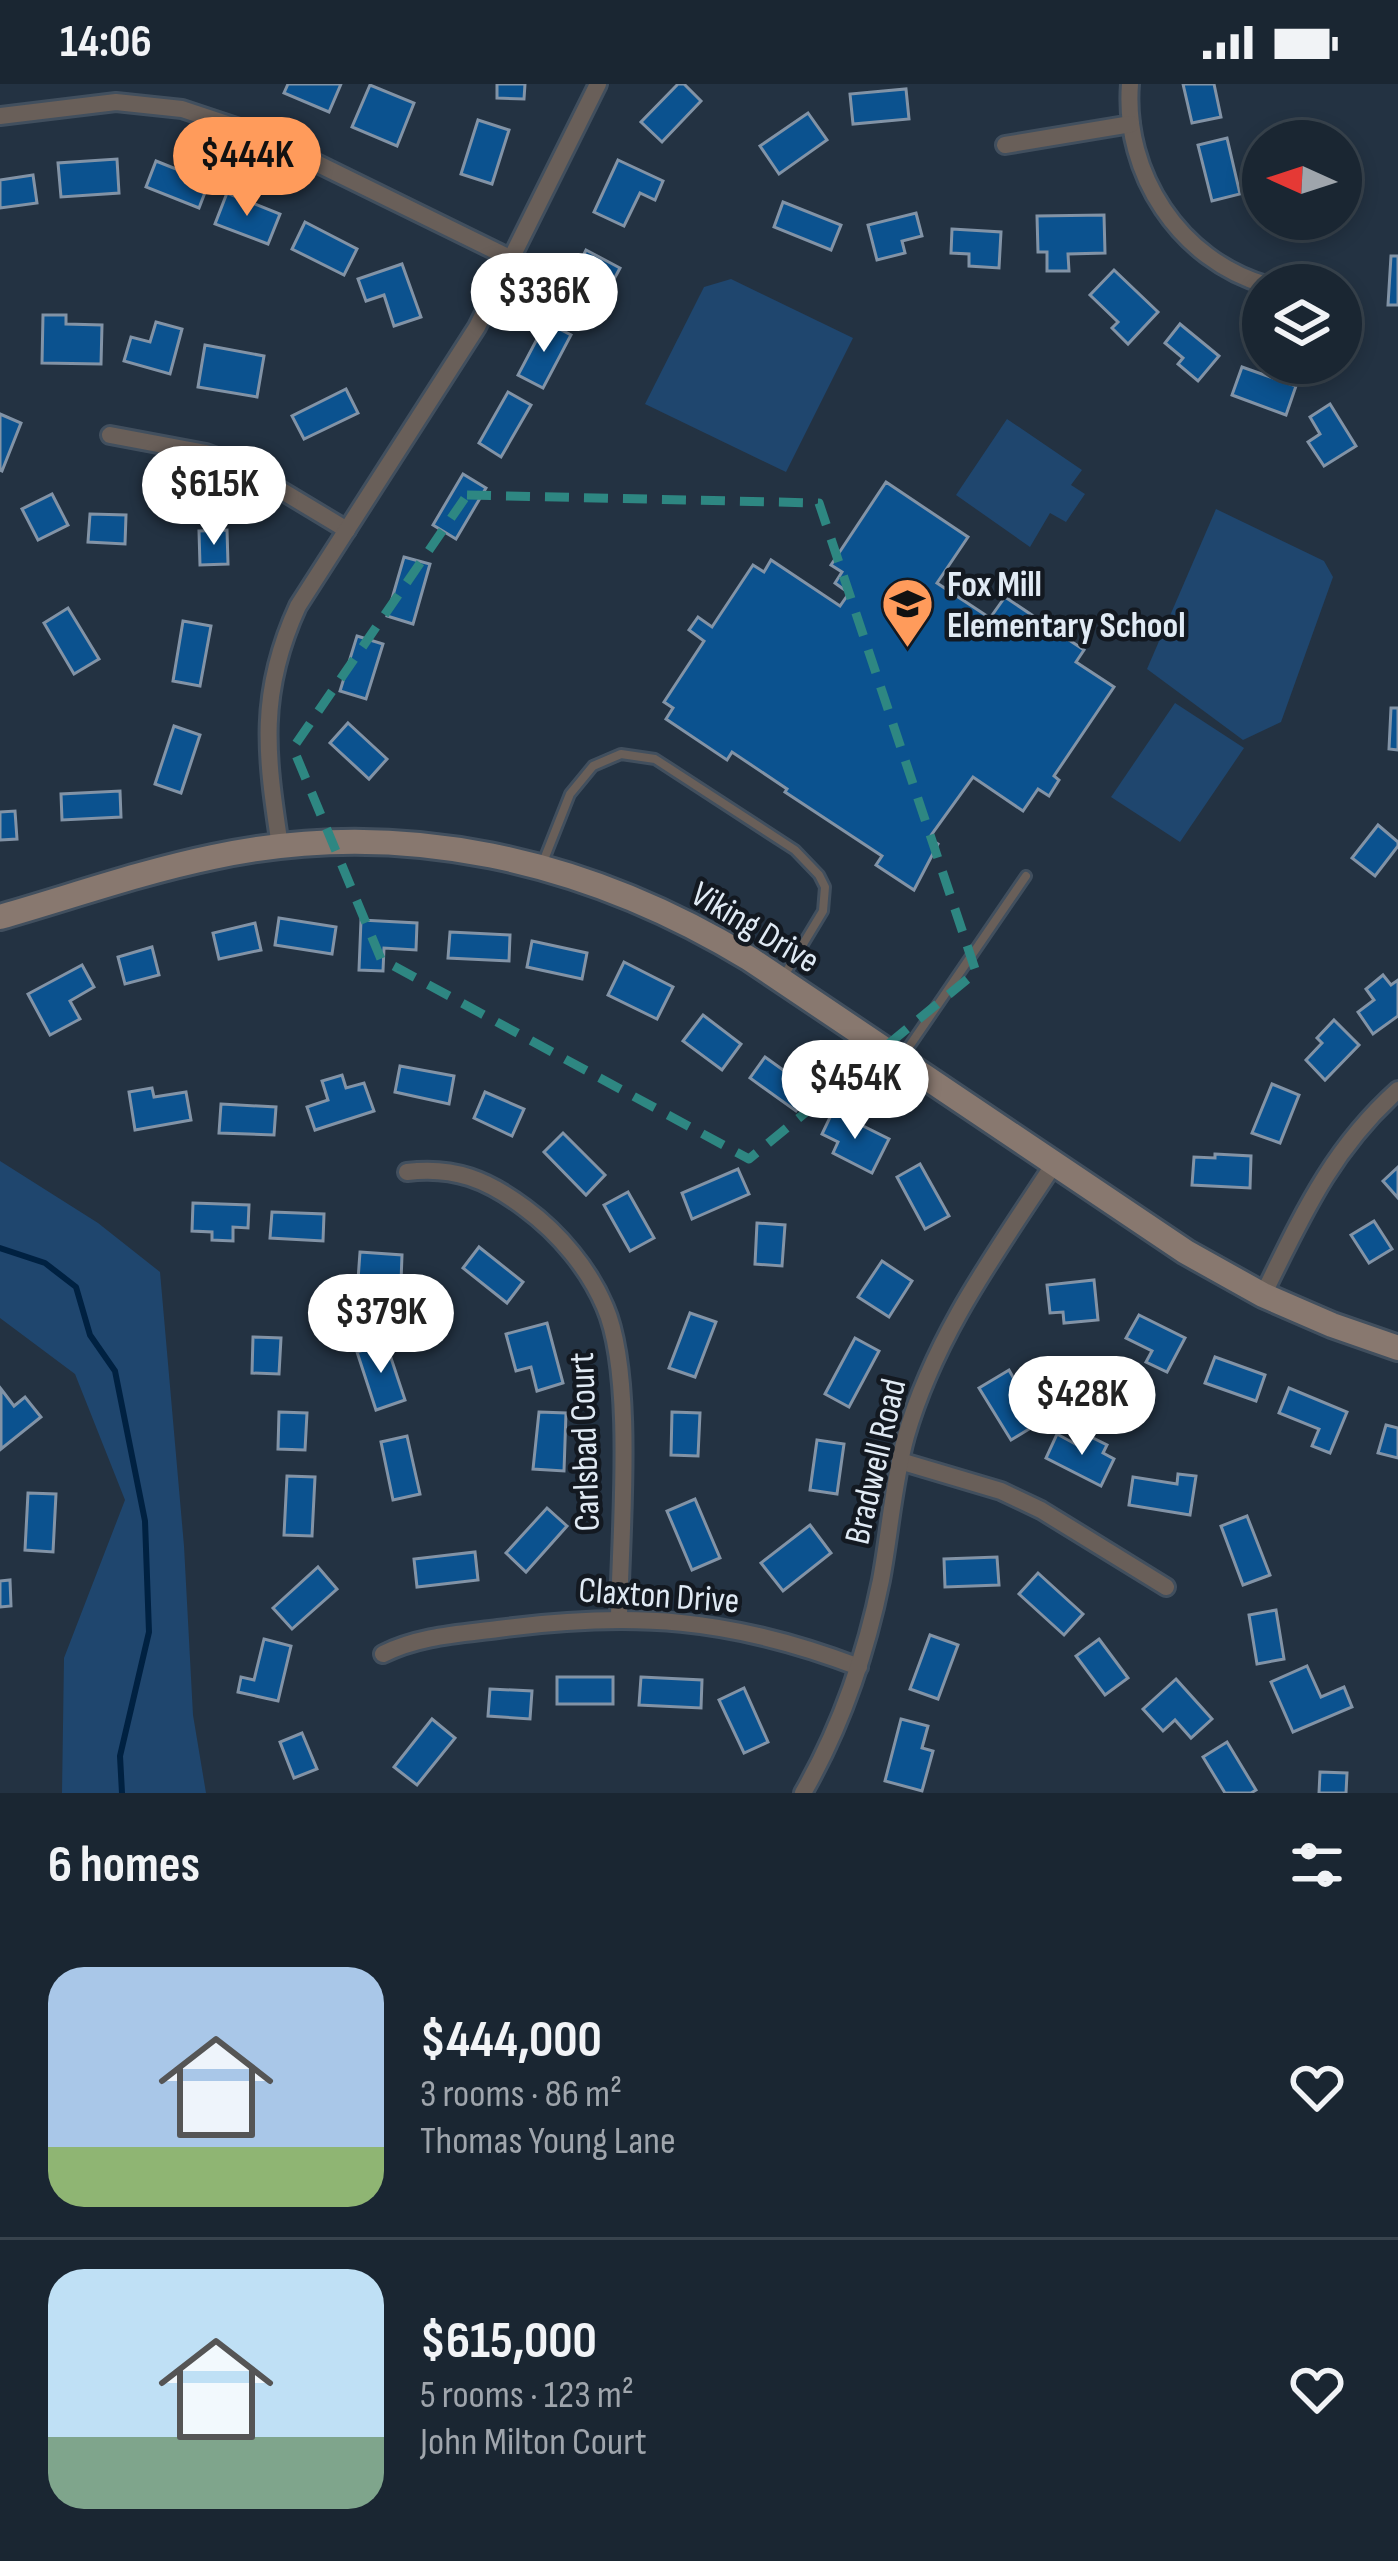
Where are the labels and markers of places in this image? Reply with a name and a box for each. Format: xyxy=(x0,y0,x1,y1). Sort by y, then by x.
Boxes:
pin: $444K xyxy=(163,117,331,219)
pin: $336K xyxy=(460,253,628,355)
pin: $615K xyxy=(130,446,298,548)
place label: Fox Mill Elementary School xyxy=(947,564,1186,648)
school or university icon: Fox Mill Elementary School xyxy=(880,576,936,650)
pin: $454K xyxy=(771,1040,939,1142)
pin: $379K xyxy=(297,1274,465,1376)
pin: $428K xyxy=(998,1356,1166,1458)

